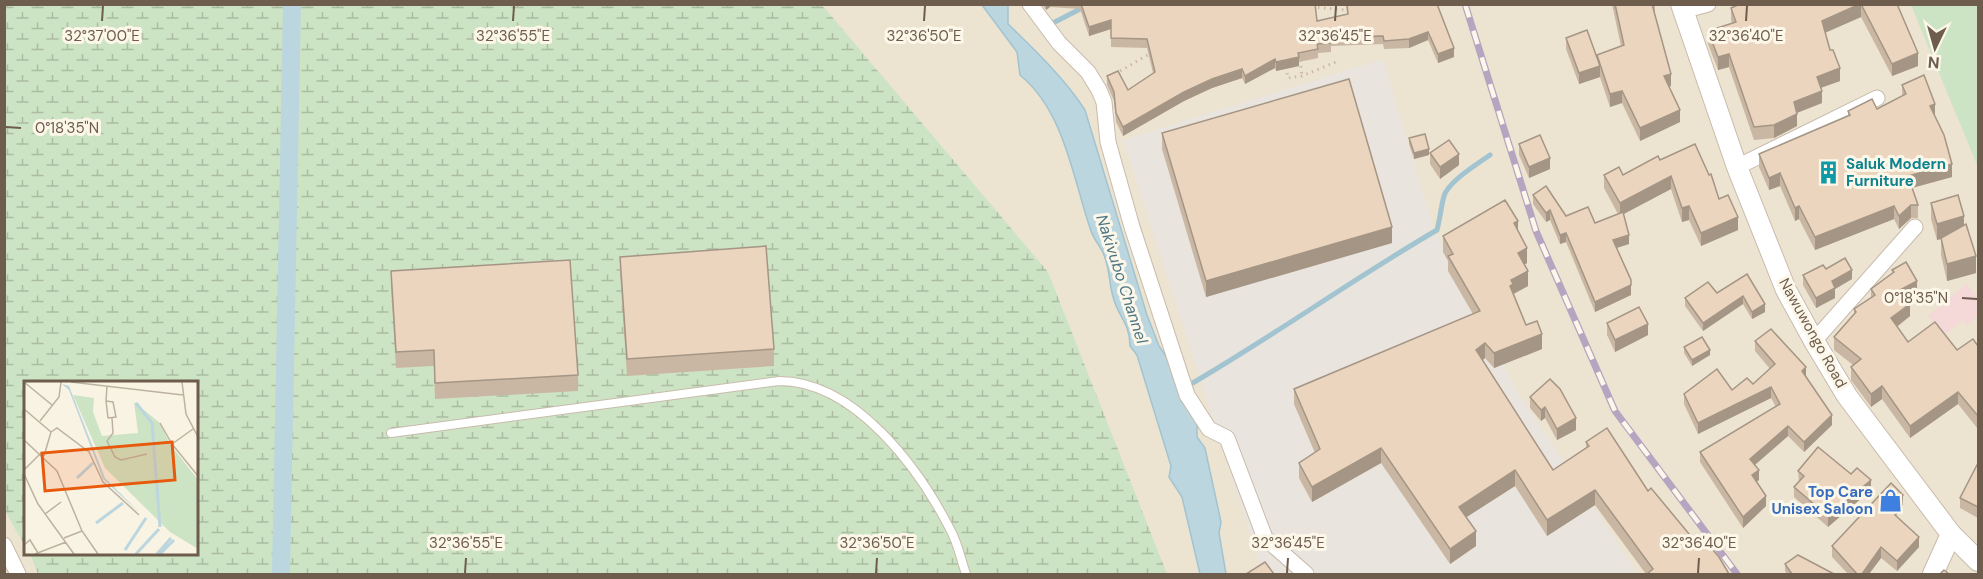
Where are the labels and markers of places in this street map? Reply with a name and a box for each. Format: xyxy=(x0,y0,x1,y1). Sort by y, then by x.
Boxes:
place label: Saluk Modern Furniture xyxy=(1846,154,1946,191)
building icon: Saluk Modern Furniture xyxy=(1815,160,1841,186)
place label: Top Care Unisex Saloon xyxy=(1771,482,1873,519)
shop icon: Top Care Unisex Saloon xyxy=(1878,488,1904,514)

